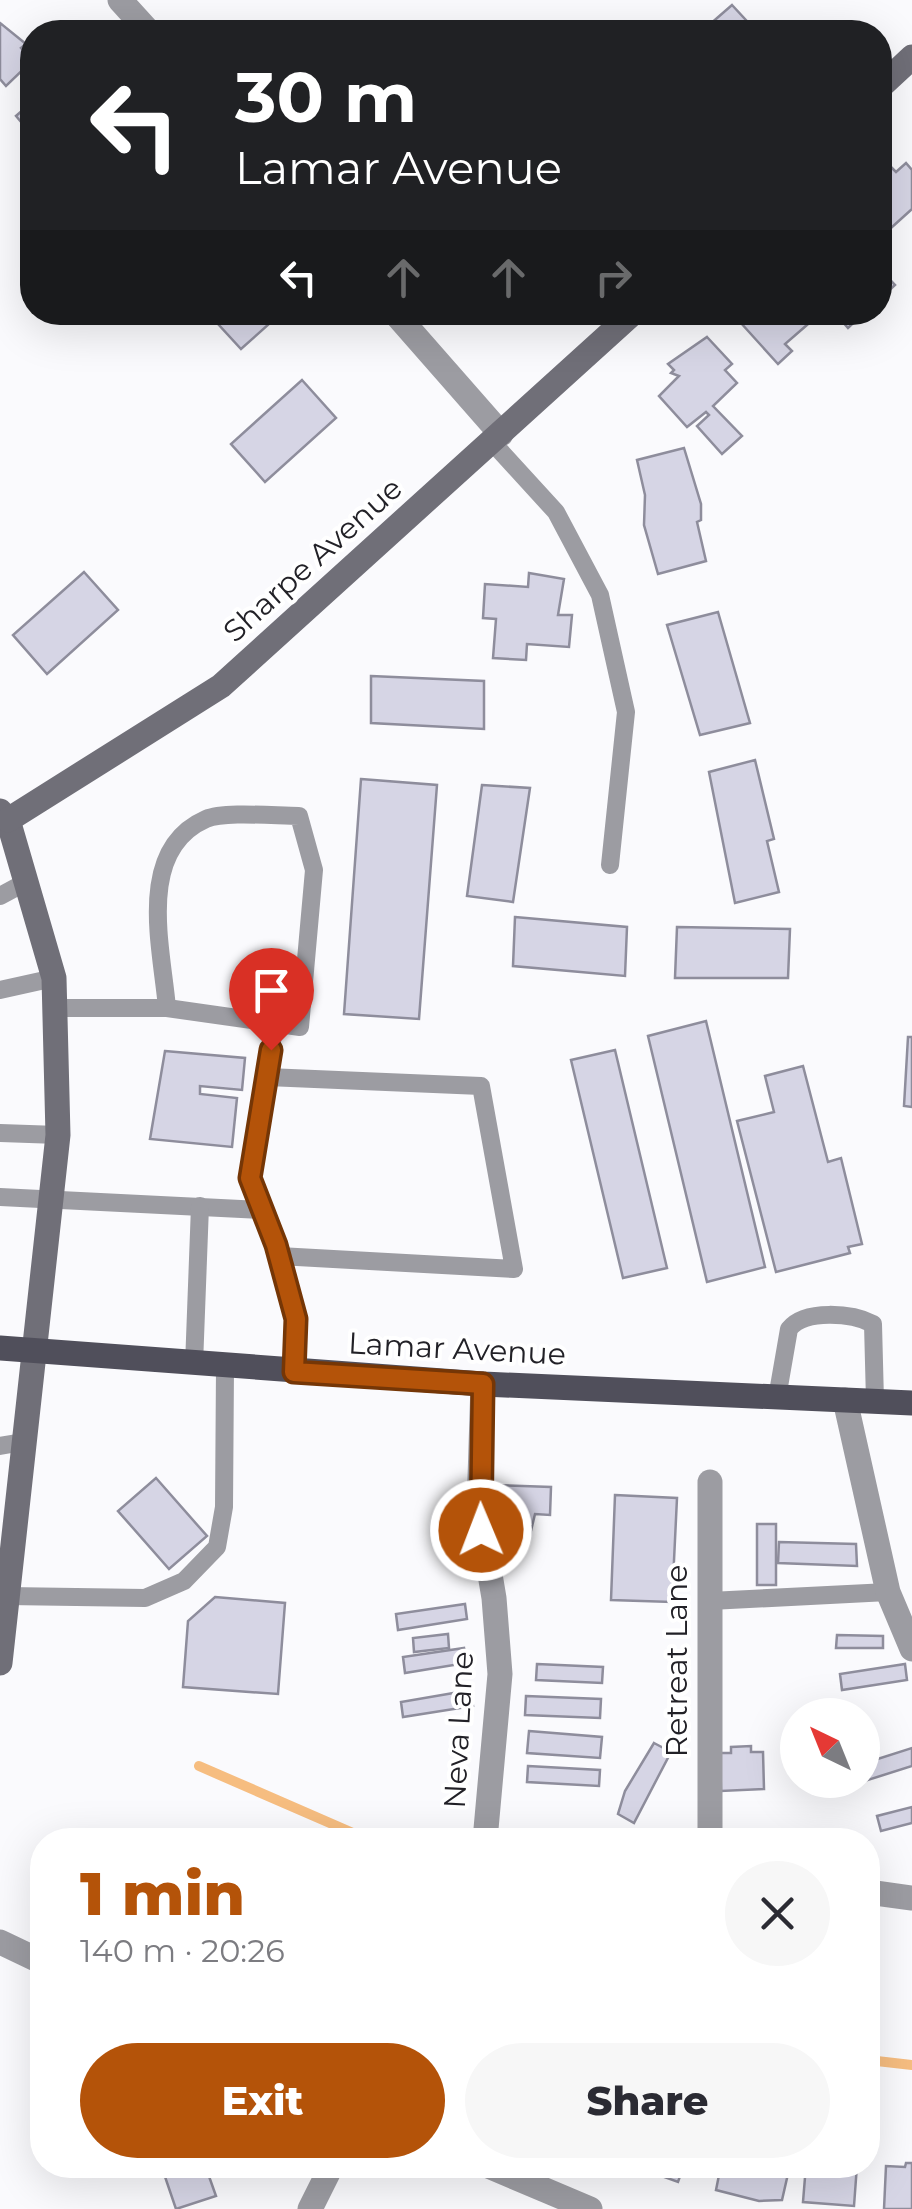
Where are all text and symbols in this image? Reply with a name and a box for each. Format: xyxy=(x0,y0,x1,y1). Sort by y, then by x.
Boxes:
text: 30 m xyxy=(235,54,417,140)
icon: left xyxy=(70,60,200,190)
text: Lamar Avenue xyxy=(235,140,562,195)
icon: left xyxy=(271,250,326,305)
icon: ahead xyxy=(376,250,431,305)
icon: ahead xyxy=(481,250,536,305)
icon: right xyxy=(586,250,641,305)
street label: Sharpe Avenue xyxy=(216,470,410,650)
pin xyxy=(229,948,314,1051)
icon: arrive xyxy=(244,963,299,1018)
street label: Lamar Avenue xyxy=(347,1324,567,1373)
position arrow xyxy=(429,1478,533,1582)
street label: Retreat Lane xyxy=(658,1565,695,1757)
street label: Neva Lane xyxy=(436,1651,481,1809)
north arrow xyxy=(780,1698,880,1798)
map controls xyxy=(780,1698,880,1798)
text: 1 min xyxy=(80,1857,245,1930)
button: close xyxy=(725,1861,830,1966)
text: 140 m · 20:26 xyxy=(80,1931,285,1970)
button: Exit xyxy=(80,2043,445,2158)
button: Share xyxy=(465,2043,830,2158)

